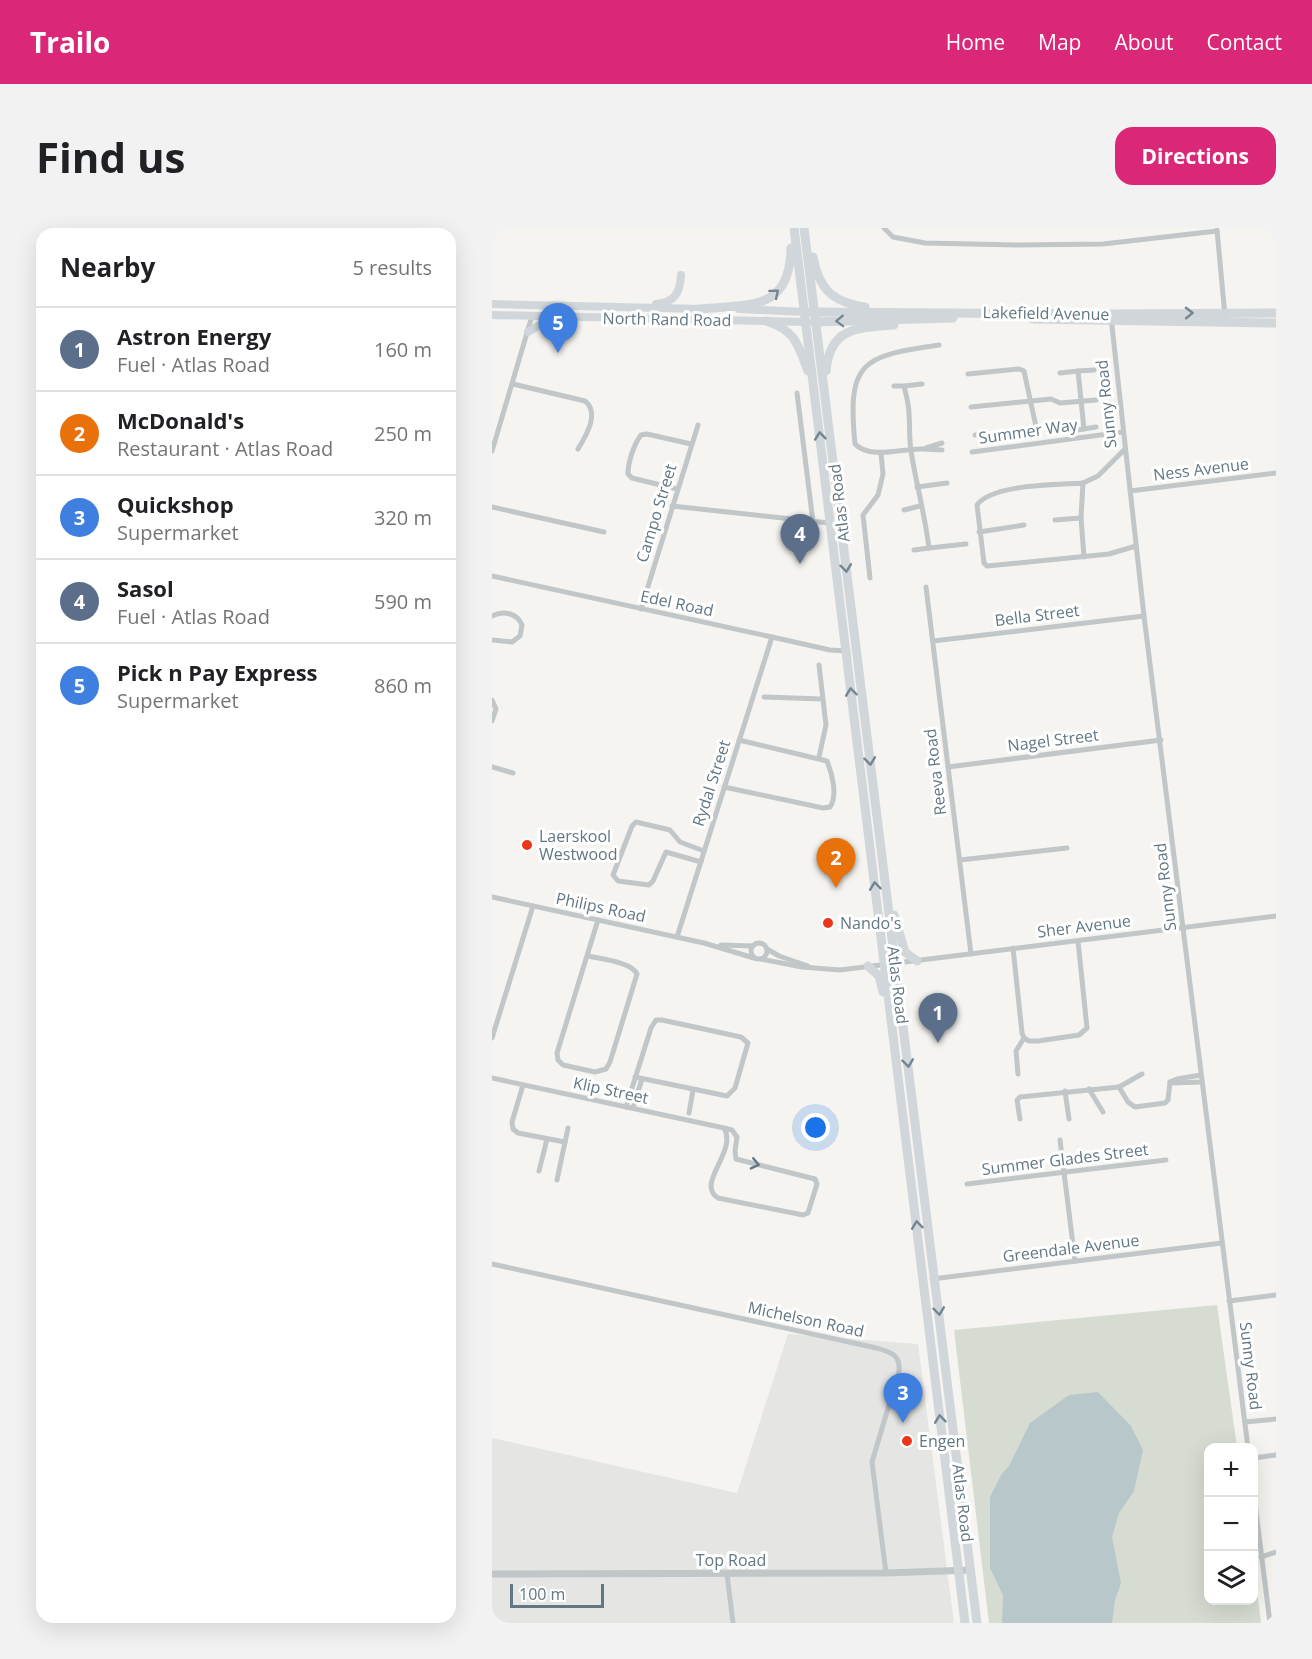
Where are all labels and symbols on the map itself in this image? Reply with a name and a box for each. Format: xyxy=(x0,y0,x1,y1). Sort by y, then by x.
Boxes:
one-way arrow xyxy=(768,289,779,300)
street label: Lakefield Avenue xyxy=(982,301,1110,325)
pin: 5 xyxy=(538,304,578,353)
street label: North Rand Road xyxy=(603,307,731,331)
one-way arrow xyxy=(1184,307,1193,319)
one-way arrow xyxy=(835,315,844,327)
street label: Sunny Road xyxy=(1090,359,1122,449)
street label: Summer Way xyxy=(977,413,1080,449)
one-way arrow xyxy=(814,432,826,441)
street label: Ness Avenue xyxy=(1152,452,1250,486)
street label: Campo Street xyxy=(631,461,682,565)
street label: Atlas Road xyxy=(823,463,855,543)
pin: 4 xyxy=(780,514,820,564)
one-way arrow xyxy=(840,563,852,572)
street label: Edel Road xyxy=(638,585,716,621)
street label: Bella Street xyxy=(993,599,1081,631)
one-way arrow xyxy=(845,688,858,697)
street label: Nagel Street xyxy=(1006,723,1100,756)
street label: Reeva Road xyxy=(919,727,951,817)
street label: Rydal Street xyxy=(687,737,735,829)
one-way arrow xyxy=(864,757,876,766)
place label: Laerskool Westwood xyxy=(539,825,618,865)
marker: Laerskool Westwood xyxy=(520,838,534,852)
pin: 2 xyxy=(816,838,856,888)
street label: Sunny Road xyxy=(1149,842,1181,932)
one-way arrow xyxy=(869,881,882,890)
street label: Philips Road xyxy=(554,887,648,927)
street label: Sher Avenue xyxy=(1036,909,1132,943)
place label: Nando's xyxy=(840,912,901,934)
marker: Nando's xyxy=(821,916,835,930)
street label: Atlas Road xyxy=(882,945,914,1025)
pin: 1 xyxy=(918,994,958,1043)
one-way arrow xyxy=(901,1059,914,1068)
street label: Klip Street xyxy=(571,1071,651,1109)
your location xyxy=(801,1113,830,1142)
street label: Summer Glades Street xyxy=(980,1138,1150,1180)
one-way arrow xyxy=(750,1157,760,1170)
one-way arrow xyxy=(912,1221,924,1230)
street label: Greendale Avenue xyxy=(1001,1229,1141,1267)
street label: Michelson Road xyxy=(746,1296,866,1342)
one-way arrow xyxy=(932,1307,945,1316)
street label: Sunny Road xyxy=(1235,1321,1267,1411)
pin: 3 xyxy=(884,1374,922,1423)
one-way arrow xyxy=(934,1414,947,1424)
place label: Engen xyxy=(919,1430,965,1452)
marker: Engen xyxy=(900,1434,914,1448)
street label: Atlas Road xyxy=(947,1463,979,1543)
street label: Top Road xyxy=(696,1549,766,1571)
scale bar xyxy=(510,1581,604,1608)

